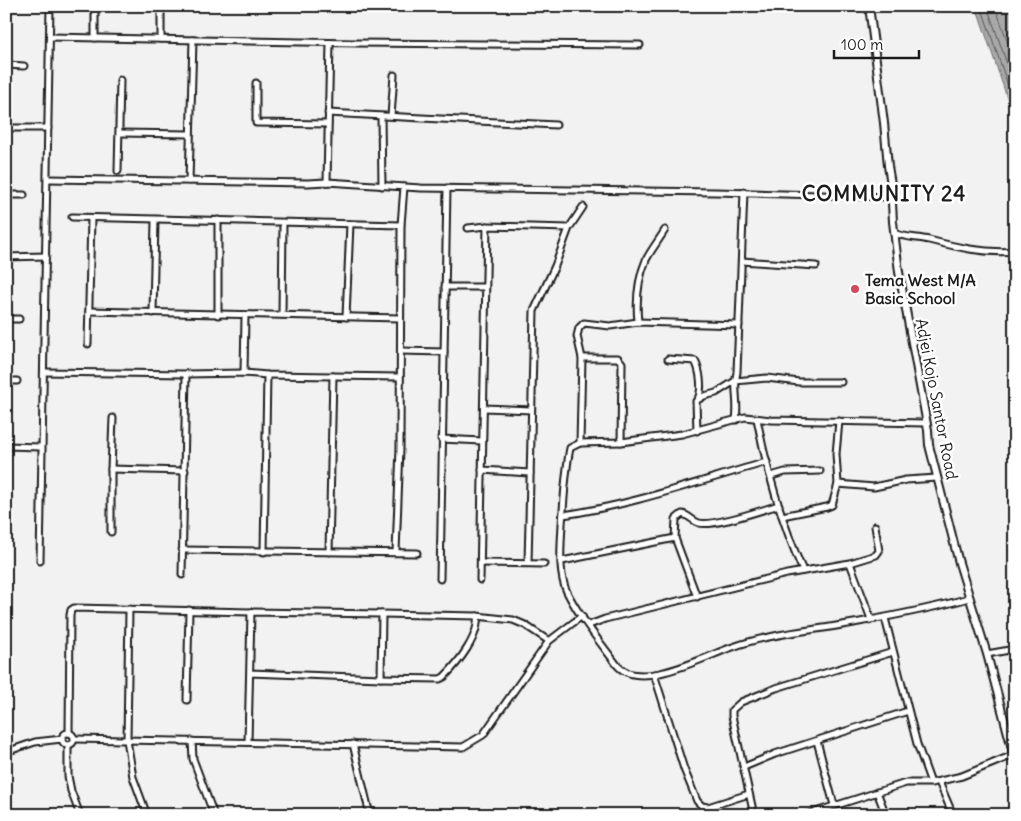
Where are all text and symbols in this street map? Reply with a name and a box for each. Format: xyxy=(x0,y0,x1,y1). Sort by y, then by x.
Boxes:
scale bar xyxy=(834,28,918,60)
text: 100 m xyxy=(841,35,883,54)
district label: COMMUNITY 24 xyxy=(802,180,966,207)
place label: Tema West M/A Basic School xyxy=(865,270,976,308)
marker: Tema West M/A Basic School xyxy=(849,283,861,295)
street label: Adjei Kojo Santor Road xyxy=(912,317,962,481)

